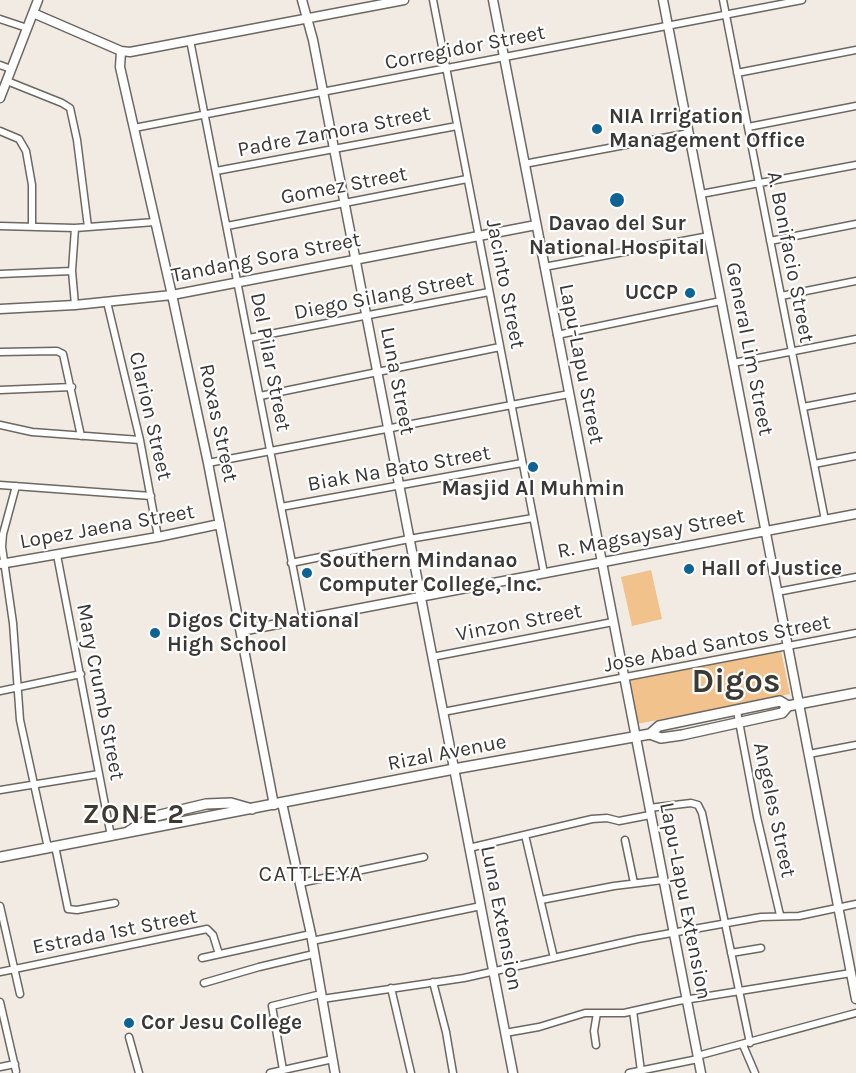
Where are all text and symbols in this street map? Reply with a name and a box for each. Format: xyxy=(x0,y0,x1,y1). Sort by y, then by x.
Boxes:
street label: Corregidor Street xyxy=(383,20,547,76)
street label: Padre Zamora Street xyxy=(235,101,433,163)
place label: NIA Irrigation Management Office xyxy=(609,104,805,154)
marker: NIA Irrigation Management Office xyxy=(590,122,604,136)
street label: Gomez Street xyxy=(279,161,409,211)
street label: A. Bonifacio Street xyxy=(761,169,819,345)
marker: Davao del Sur National Hospital xyxy=(608,191,626,209)
place label: Davao del Sur National Hospital xyxy=(529,211,705,261)
street label: Jacinto Street xyxy=(480,217,530,351)
street label: Tandang Sora Street xyxy=(169,227,363,289)
street label: General Lim Street xyxy=(720,260,778,438)
street label: Diego Silang Street xyxy=(292,266,476,326)
place label: UCCP xyxy=(625,280,678,306)
street label: Lapu-Lapu Street xyxy=(553,282,609,446)
marker: UCCP xyxy=(683,286,697,300)
street label: Del Pilar Street xyxy=(244,290,296,434)
street label: Luna Street xyxy=(374,325,420,437)
street label: Clarion Street xyxy=(123,349,177,483)
street label: Roxas Street xyxy=(193,362,243,484)
street label: Biak Na Bato Street xyxy=(306,441,492,497)
marker: Masjid Al Muhmin xyxy=(526,460,540,474)
place label: Masjid Al Muhmin xyxy=(441,476,625,502)
street label: Lopez Jaena Street xyxy=(18,499,196,555)
street label: R. Magsaysay Street xyxy=(555,503,747,565)
place label: Southern Mindanao Computer College, Inc. xyxy=(319,548,541,598)
place label: Hall of Justice xyxy=(701,556,842,582)
marker: Hall of Justice xyxy=(682,562,696,576)
marker: Southern Mindanao Computer College, Inc. xyxy=(300,566,314,580)
street label: Vinzon Street xyxy=(454,598,584,648)
street label: Mary Crumb Street xyxy=(70,601,130,783)
place label: Digos City National High School xyxy=(167,608,359,658)
street label: Jose Abad Santos Street xyxy=(602,610,832,678)
marker: Digos City National High School xyxy=(148,626,162,640)
district label: Digos xyxy=(692,663,780,703)
street label: Rizal Avenue xyxy=(385,729,509,777)
street label: Angeles Street xyxy=(747,740,801,880)
district label: ZONE 2 xyxy=(83,799,185,831)
street label: Lapu-Lapu Extension xyxy=(654,800,716,1002)
street label: Luna Extension xyxy=(475,843,527,993)
district label: CATTLEYA xyxy=(258,862,364,888)
street label: Estrada 1st Street xyxy=(30,904,200,960)
place label: Cor Jesu College xyxy=(141,1010,302,1036)
marker: Cor Jesu College xyxy=(122,1016,136,1030)

